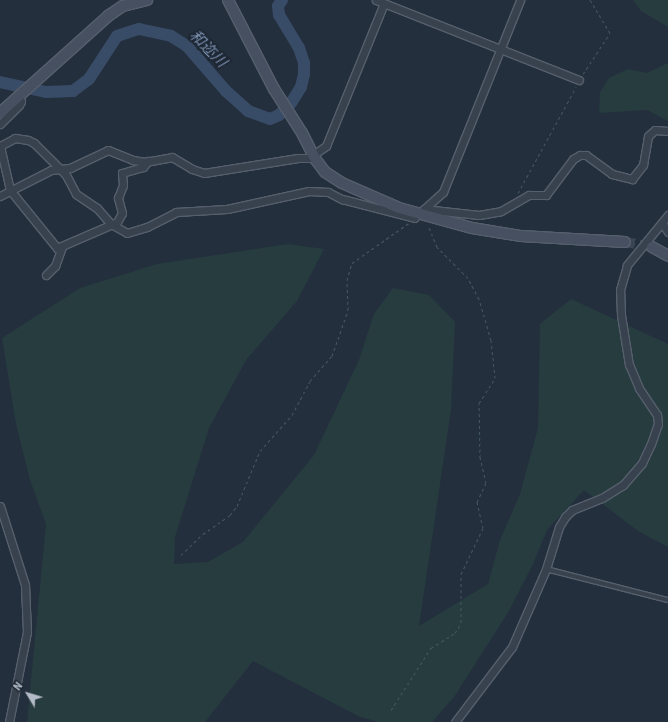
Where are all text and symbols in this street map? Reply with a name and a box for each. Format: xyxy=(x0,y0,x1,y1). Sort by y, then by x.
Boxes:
water label: 和迩川 xyxy=(186,27,230,71)
north arrow xyxy=(8,674,48,714)
text: N xyxy=(10,679,26,694)

